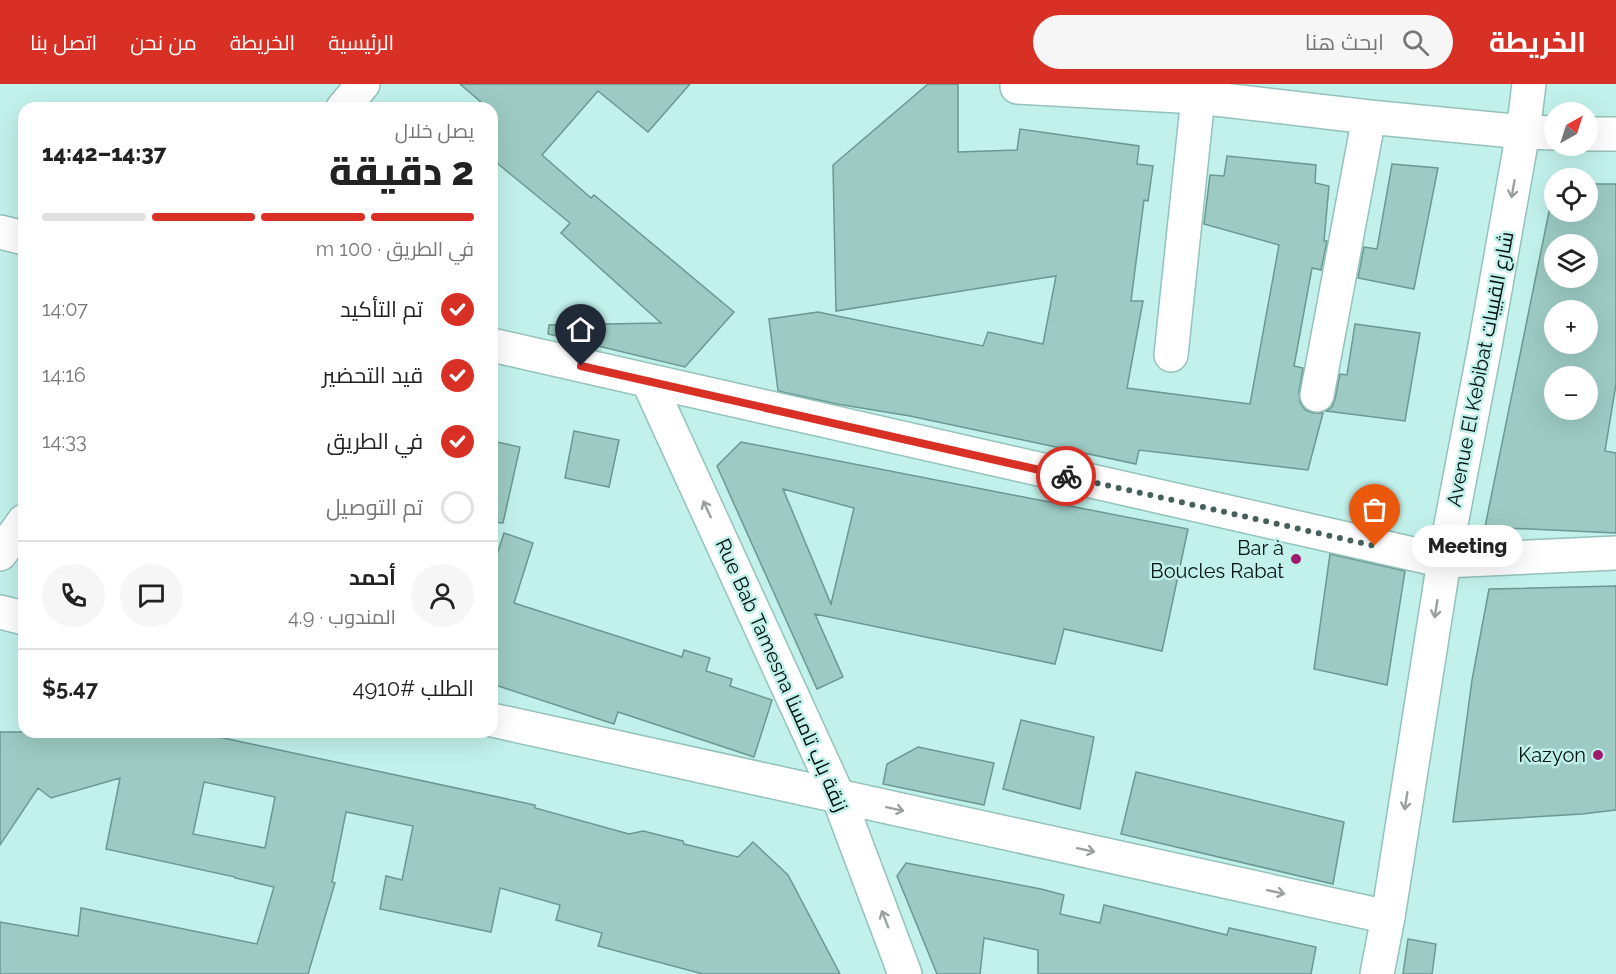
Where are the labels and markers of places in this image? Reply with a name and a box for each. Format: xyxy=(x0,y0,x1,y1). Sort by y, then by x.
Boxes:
pin xyxy=(555,304,606,366)
pin xyxy=(1349,484,1400,546)
callout: Meeting xyxy=(1411,525,1522,567)
place label: Bar à Boucles Rabat xyxy=(1150,536,1284,583)
marker: Bar à Boucles Rabat xyxy=(1289,552,1303,566)
place label: Kazyon xyxy=(1518,743,1586,767)
marker: Kazyon xyxy=(1591,748,1605,762)

